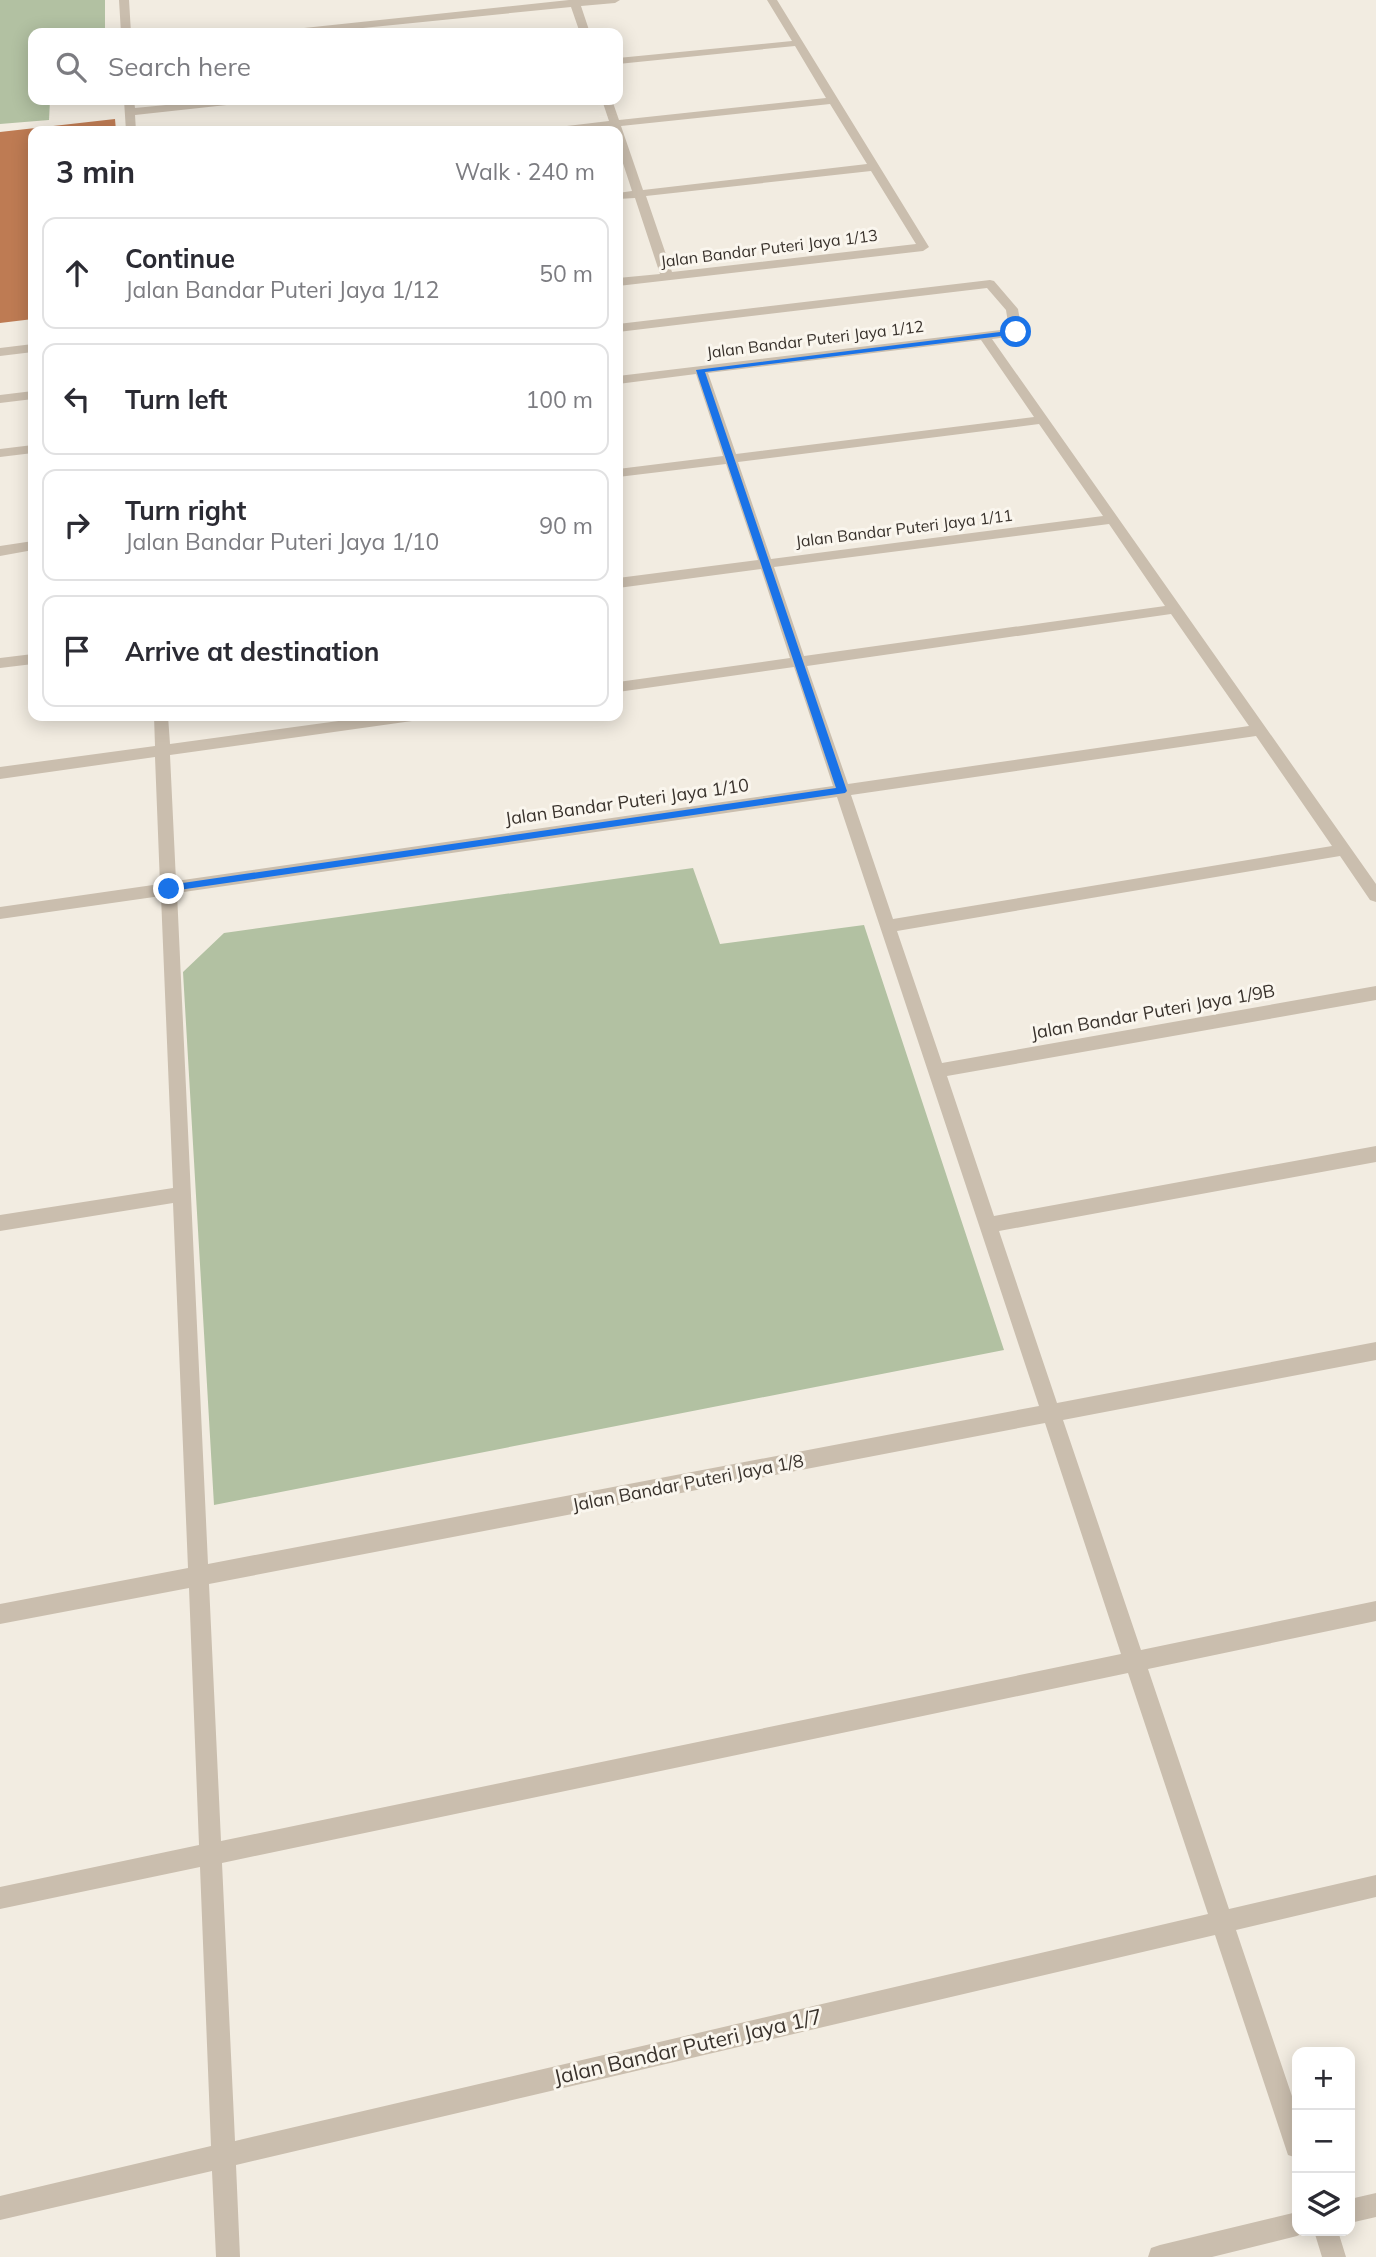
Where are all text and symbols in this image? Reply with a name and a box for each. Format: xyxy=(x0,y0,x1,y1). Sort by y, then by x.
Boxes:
search box xyxy=(28,28,623,105)
icon: search xyxy=(52,48,90,86)
text: Search here xyxy=(108,50,251,83)
text: 3 min xyxy=(56,153,135,191)
text: Walk · 240 m xyxy=(455,157,595,186)
street label: Jalan Bandar Puteri Jaya 1/13 xyxy=(659,225,879,271)
text: Continue xyxy=(125,242,235,275)
icon: ahead xyxy=(58,254,96,292)
text: 50 m xyxy=(539,259,593,288)
text: Jalan Bandar Puteri Jaya 1/12 xyxy=(125,275,439,304)
street label: Jalan Bandar Puteri Jaya 1/12 xyxy=(705,316,925,362)
route start xyxy=(1000,316,1031,347)
icon: left xyxy=(58,380,96,418)
text: Turn left xyxy=(125,383,227,416)
text: 100 m xyxy=(525,385,593,414)
text: Turn right xyxy=(125,494,246,527)
street label: Jalan Bandar Puteri Jaya 1/11 xyxy=(794,505,1014,551)
icon: right xyxy=(58,506,96,544)
text: 90 m xyxy=(539,511,593,540)
text: Jalan Bandar Puteri Jaya 1/10 xyxy=(125,527,439,556)
icon: arrive xyxy=(58,632,96,670)
text: Arrive at destination xyxy=(125,635,380,668)
street label: Jalan Bandar Puteri Jaya 1/10 xyxy=(504,773,750,830)
route end xyxy=(153,873,184,904)
street label: Jalan Bandar Puteri Jaya 1/9B xyxy=(1029,979,1277,1044)
street label: Jalan Bandar Puteri Jaya 1/8 xyxy=(570,1449,806,1516)
street label: Jalan Bandar Puteri Jaya 1/7 xyxy=(551,2002,824,2090)
map controls xyxy=(1292,2047,1355,2236)
button: + xyxy=(1292,2047,1355,2110)
button: − xyxy=(1292,2110,1355,2173)
button: layers xyxy=(1292,2173,1355,2236)

